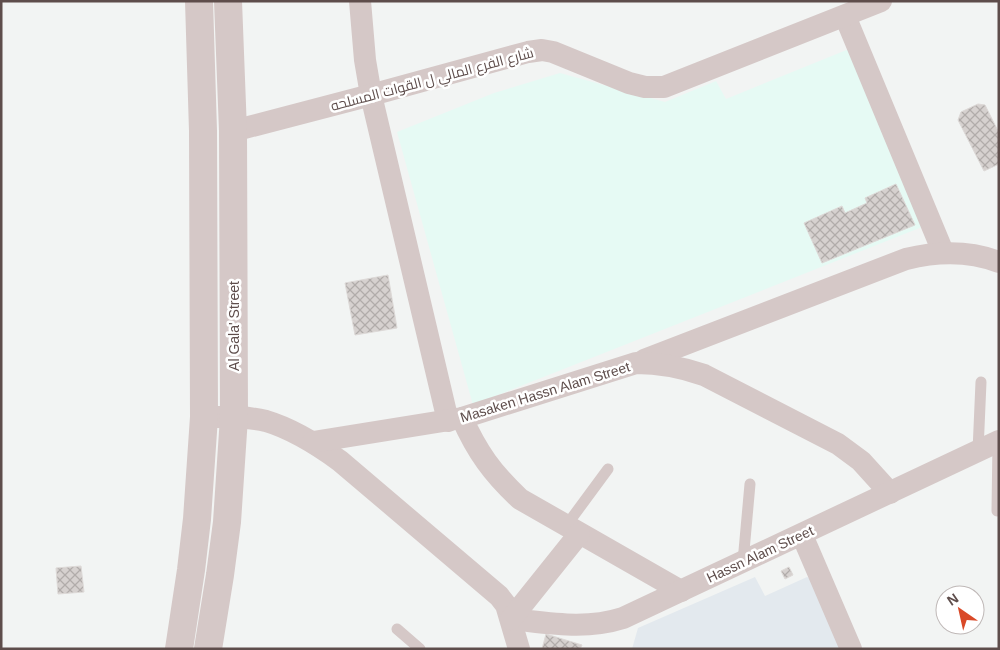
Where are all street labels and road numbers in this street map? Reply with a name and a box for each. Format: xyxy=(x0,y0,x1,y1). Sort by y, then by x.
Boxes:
street label: شارع الفرع المالي ل القوات المسلحه xyxy=(329,44,536,118)
street label: Al Gala' Street xyxy=(226,281,242,371)
street label: Masaken Hassn Alam Street xyxy=(458,358,632,425)
street label: Hassn Alam Street xyxy=(704,522,816,586)

